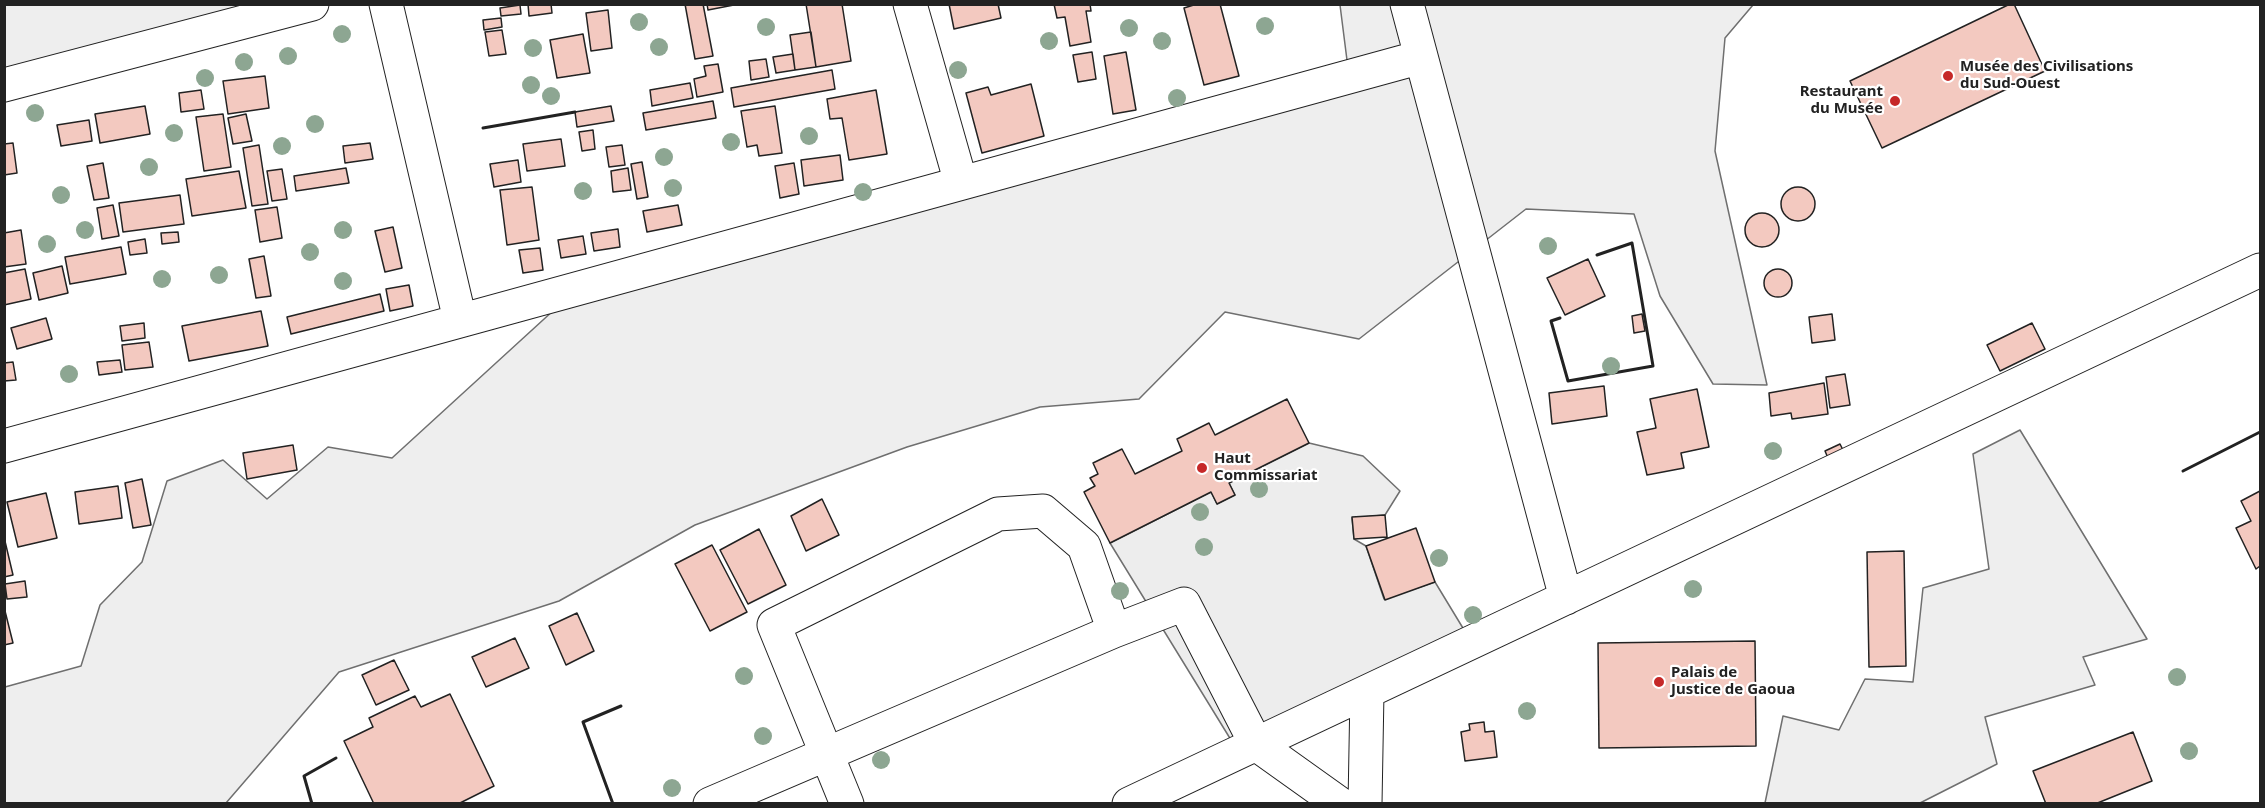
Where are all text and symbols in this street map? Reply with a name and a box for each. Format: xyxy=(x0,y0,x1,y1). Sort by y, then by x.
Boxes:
place label: Musée des Civilisations du Sud-Ouest xyxy=(1960,58,2133,93)
marker: Musée des Civilisations du Sud-Ouest xyxy=(1941,69,1955,83)
place label: Restaurant du Musée xyxy=(1800,83,1883,118)
marker: Restaurant du Musée xyxy=(1888,94,1902,108)
place label: Haut Commissariat xyxy=(1214,450,1317,485)
marker: Haut Commissariat xyxy=(1195,461,1209,475)
place label: Palais de Justice de Gaoua xyxy=(1671,664,1795,699)
marker: Palais de Justice de Gaoua xyxy=(1652,675,1666,689)

